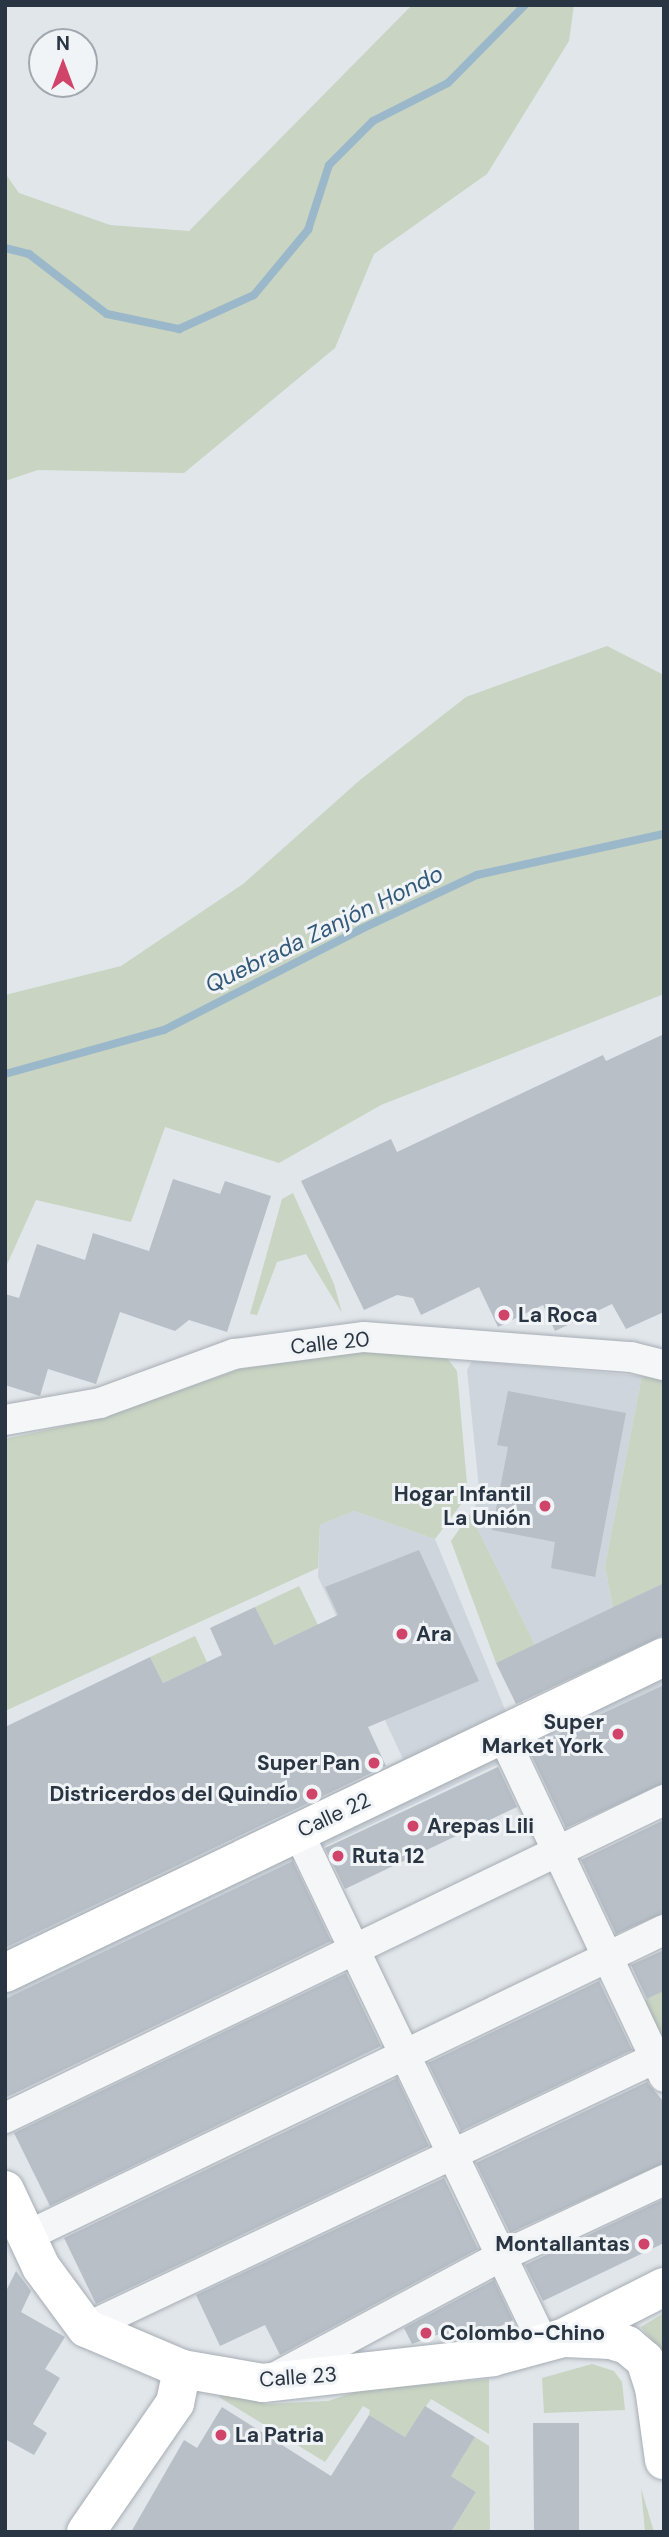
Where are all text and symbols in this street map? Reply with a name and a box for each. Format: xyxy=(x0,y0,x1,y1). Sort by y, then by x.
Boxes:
north arrow xyxy=(28,28,98,98)
text: N xyxy=(56,31,70,56)
water label: Quebrada Zanjón Hondo xyxy=(200,859,448,999)
place label: La Roca xyxy=(518,1302,597,1328)
marker: La Roca xyxy=(496,1307,512,1323)
street label: Calle 20 xyxy=(289,1326,371,1360)
place label: Hogar Infantil La Unión xyxy=(394,1481,531,1531)
marker: Hogar Infantil La Unión xyxy=(537,1498,553,1514)
place label: Ara xyxy=(416,1621,452,1647)
marker: Ara xyxy=(394,1626,410,1642)
place label: Super Market York xyxy=(482,1709,604,1759)
marker: Super Market York xyxy=(610,1726,626,1742)
place label: Super Pan xyxy=(257,1750,360,1776)
marker: Super Pan xyxy=(366,1755,382,1771)
place label: Districerdos del Quindío xyxy=(49,1781,298,1807)
marker: Districerdos del Quindío xyxy=(304,1786,320,1802)
street label: Calle 22 xyxy=(294,1787,374,1843)
place label: Arepas Lili xyxy=(427,1813,534,1839)
marker: Arepas Lili xyxy=(405,1818,421,1834)
place label: Ruta 12 xyxy=(352,1843,424,1869)
marker: Ruta 12 xyxy=(330,1848,346,1864)
place label: Montallantas xyxy=(495,2231,630,2257)
marker: Montallantas xyxy=(636,2236,652,2252)
place label: Colombo-Chino xyxy=(440,2320,605,2346)
marker: Colombo-Chino xyxy=(418,2325,434,2341)
street label: Calle 23 xyxy=(258,2362,338,2392)
place label: La Patria xyxy=(235,2422,324,2448)
marker: La Patria xyxy=(213,2427,229,2443)

